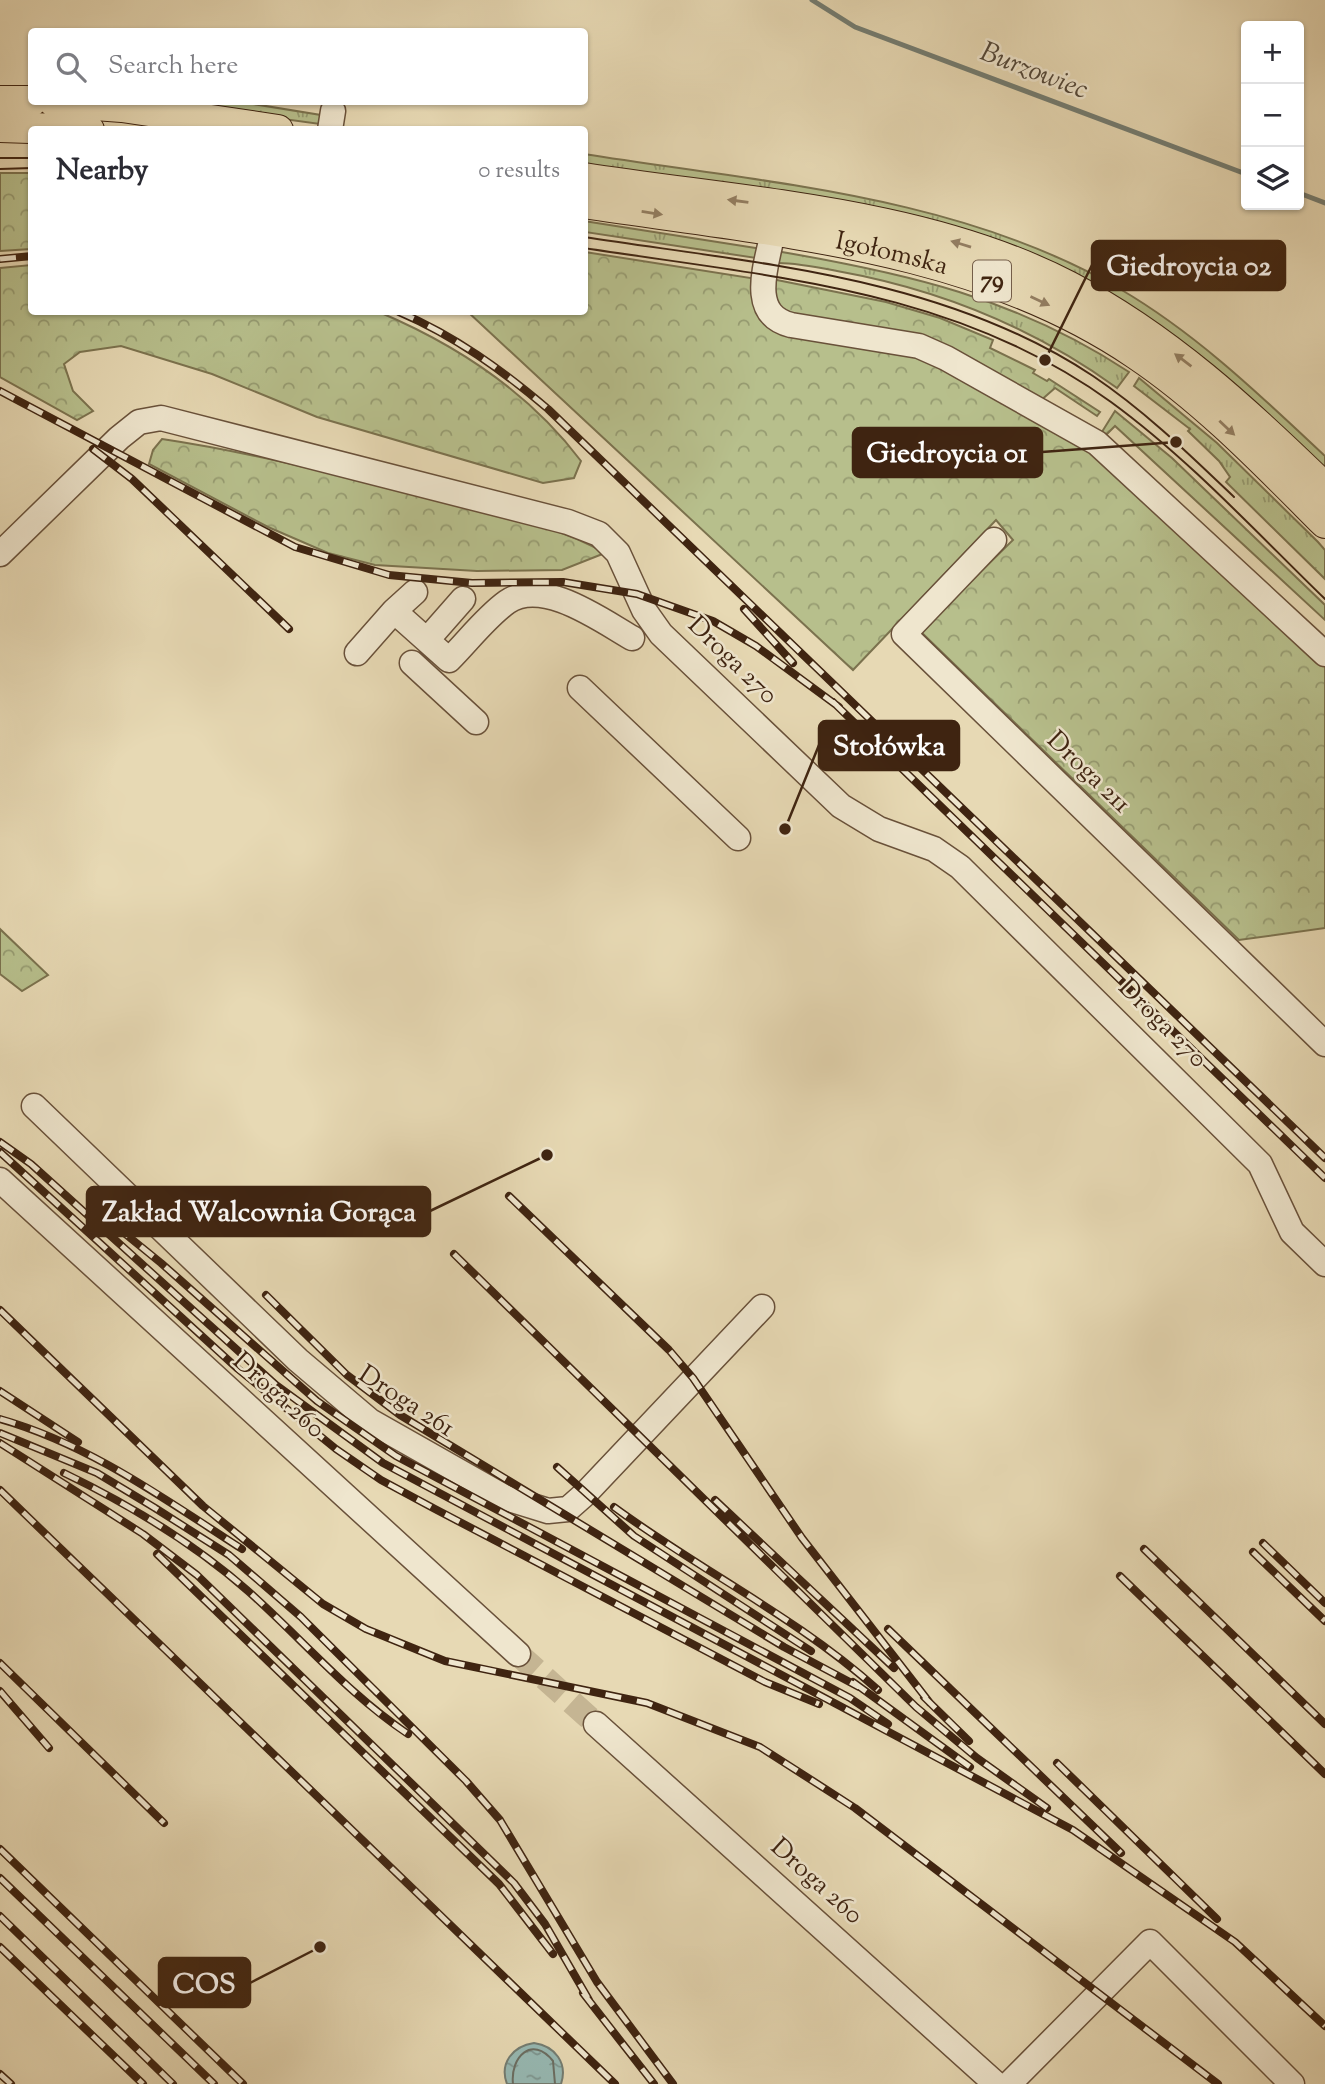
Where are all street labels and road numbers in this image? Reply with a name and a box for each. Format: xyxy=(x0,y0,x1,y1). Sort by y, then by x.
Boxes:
street label: Igołomska xyxy=(832,223,952,285)
road number: 79 xyxy=(973,260,1011,302)
street label: Droga 270 xyxy=(678,608,786,714)
street label: Droga 211 xyxy=(1038,723,1139,823)
street label: Droga 270 xyxy=(1109,971,1215,1077)
street label: Droga 260 xyxy=(223,1344,333,1448)
street label: Droga 261 xyxy=(350,1357,462,1447)
street label: Droga 260 xyxy=(761,1830,871,1934)

